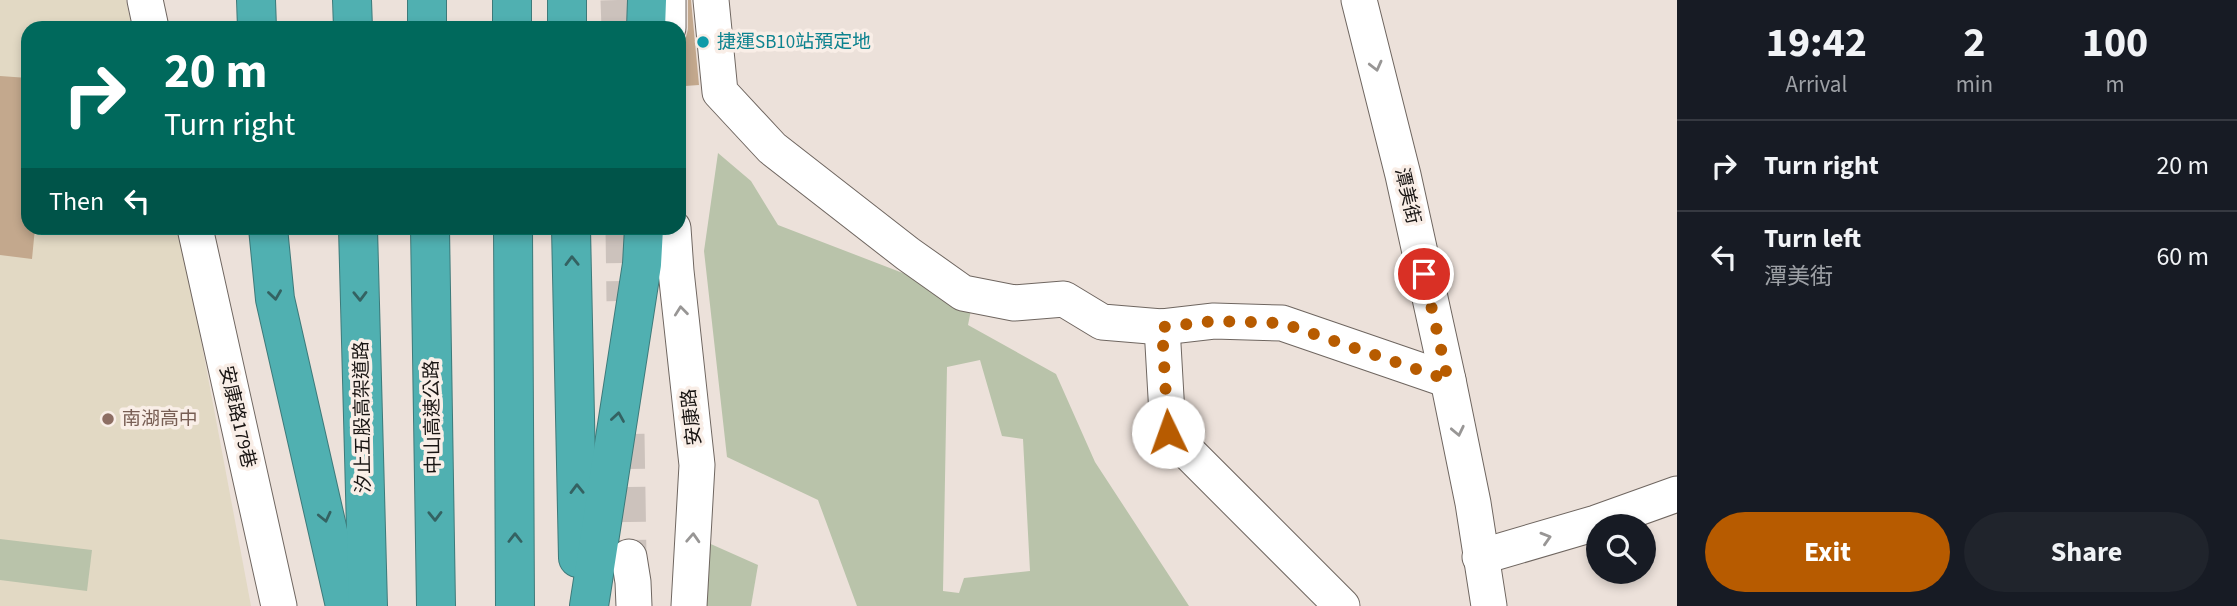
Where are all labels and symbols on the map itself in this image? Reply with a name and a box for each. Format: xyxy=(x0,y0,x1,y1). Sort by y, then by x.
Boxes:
place label: 捷運SB10站預定地 xyxy=(717,29,871,56)
marker: 捷運SB10站預定地 xyxy=(695,34,711,50)
one-way arrow xyxy=(1368,60,1382,72)
street label: 潭美街 xyxy=(1387,165,1427,227)
pin xyxy=(1394,244,1454,304)
one-way arrow xyxy=(564,256,580,266)
one-way arrow xyxy=(268,289,283,301)
one-way arrow xyxy=(352,290,367,301)
one-way arrow xyxy=(673,306,688,317)
street label: 汐止五股高架道路 xyxy=(348,341,378,493)
street label: 中山高速公路 xyxy=(419,360,447,474)
street label: 安康路179巷 xyxy=(212,363,262,471)
street label: 安康路 xyxy=(676,387,708,447)
position arrow xyxy=(1131,395,1205,469)
place label: 南湖高中 xyxy=(122,406,198,433)
marker: 南湖高中 xyxy=(100,411,116,427)
one-way arrow xyxy=(611,412,626,423)
one-way arrow xyxy=(1450,425,1465,437)
one-way arrow xyxy=(569,483,585,494)
one-way arrow xyxy=(317,511,332,523)
one-way arrow xyxy=(427,511,442,522)
one-way arrow xyxy=(1540,531,1552,546)
one-way arrow xyxy=(507,532,522,543)
one-way arrow xyxy=(685,532,700,543)

